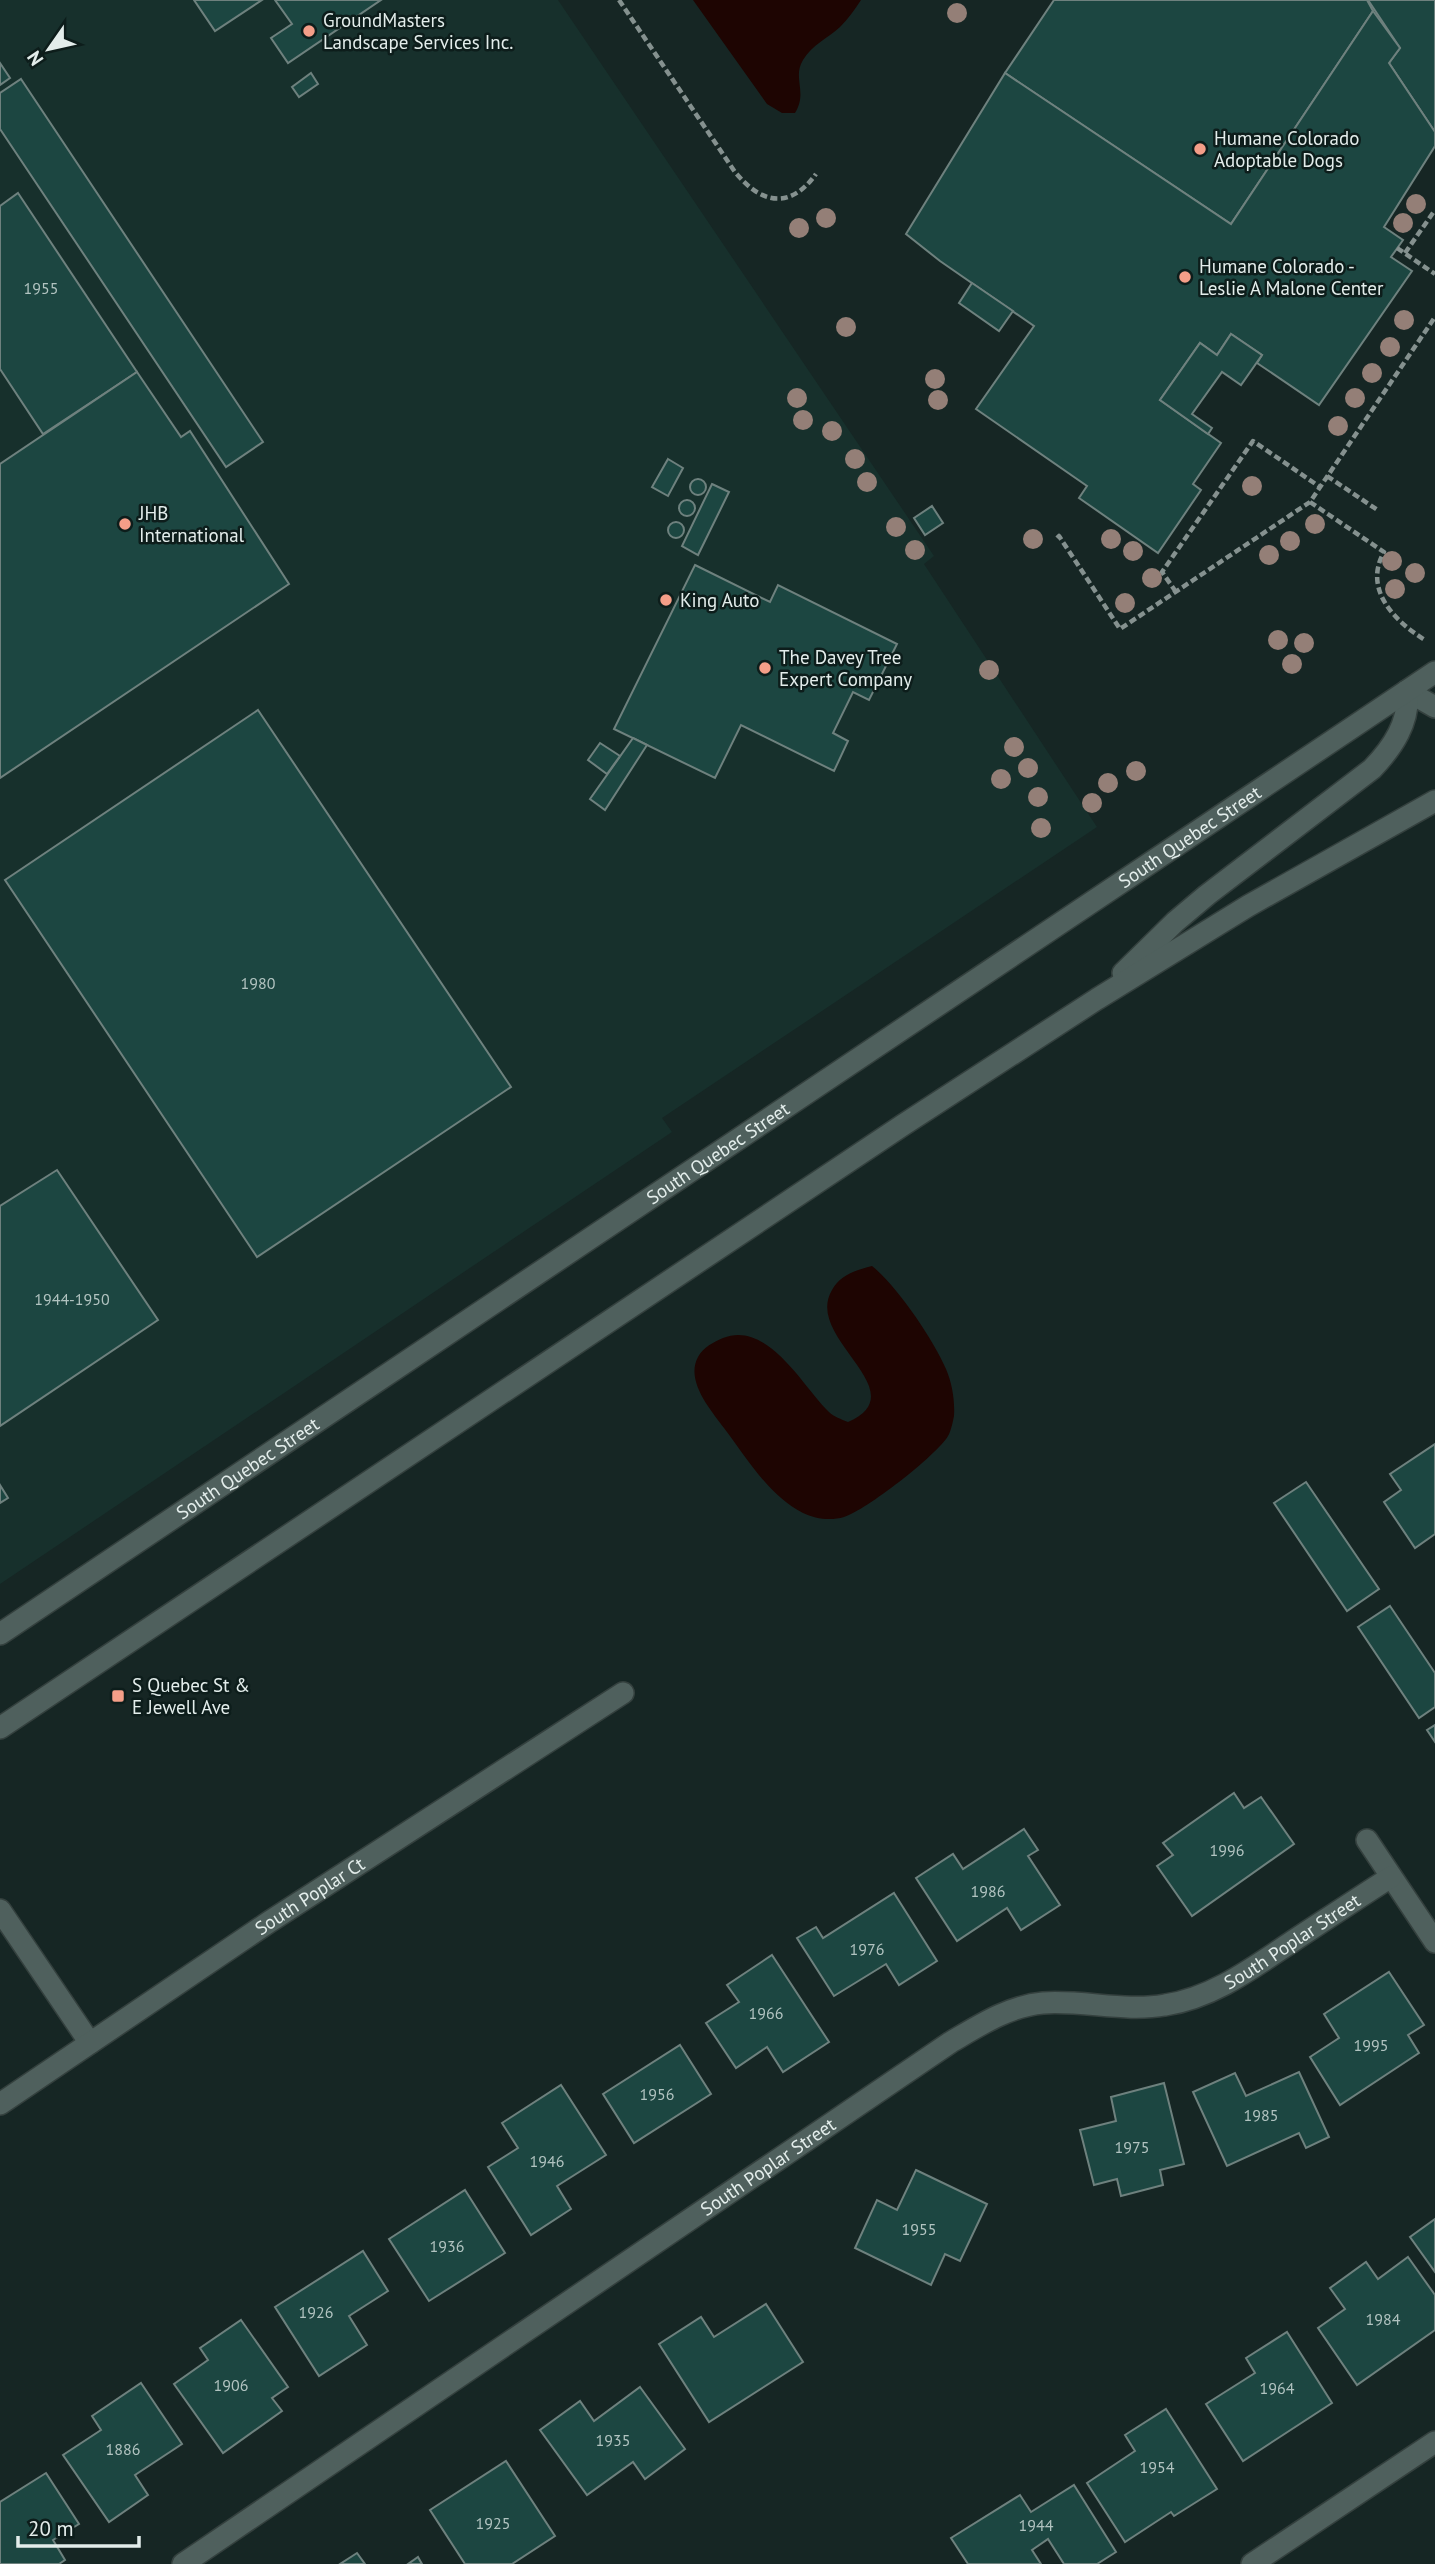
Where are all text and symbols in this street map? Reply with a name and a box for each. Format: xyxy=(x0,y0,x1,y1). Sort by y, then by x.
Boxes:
place label: GroundMasters Landscape Services Inc. xyxy=(323,8,513,54)
north arrow xyxy=(14,14,84,84)
marker: GroundMasters Landscape Services Inc. xyxy=(301,23,317,39)
text: N xyxy=(21,47,48,70)
place label: Humane Colorado Adoptable Dogs xyxy=(1214,126,1359,172)
marker: Humane Colorado Adoptable Dogs xyxy=(1192,141,1208,157)
place label: Humane Colorado - Leslie A Malone Center xyxy=(1199,254,1384,300)
marker: Humane Colorado - Leslie A Malone Center xyxy=(1177,269,1193,285)
house number: 1955 xyxy=(24,278,58,298)
place label: JHB International xyxy=(138,501,245,547)
marker: JHB International xyxy=(117,516,133,532)
place label: King Auto xyxy=(680,588,760,612)
marker: King Auto xyxy=(658,592,674,608)
place label: The Davey Tree Expert Company xyxy=(779,645,912,691)
marker: The Davey Tree Expert Company xyxy=(757,660,773,676)
street label: South Quebec Street xyxy=(1113,780,1266,893)
house number: 1980 xyxy=(241,973,276,993)
street label: South Quebec Street xyxy=(642,1096,794,1209)
house number: 1944-1950 xyxy=(34,1289,110,1309)
street label: South Quebec Street xyxy=(172,1411,324,1524)
place label: S Quebec St & E Jewell Ave xyxy=(132,1673,250,1719)
marker: S Quebec St & E Jewell Ave xyxy=(110,1688,126,1704)
house number: 1996 xyxy=(1210,1840,1244,1860)
street label: South Poplar Ct xyxy=(250,1851,369,1940)
house number: 1986 xyxy=(971,1881,1005,1901)
street label: South Poplar Street xyxy=(1220,1888,1365,1994)
house number: 1976 xyxy=(850,1939,884,1959)
house number: 1966 xyxy=(749,2003,783,2023)
house number: 1995 xyxy=(1354,2035,1388,2055)
house number: 1956 xyxy=(640,2084,674,2104)
house number: 1985 xyxy=(1244,2105,1278,2125)
street label: South Poplar Street xyxy=(696,2112,840,2221)
house number: 1975 xyxy=(1115,2137,1149,2157)
house number: 1946 xyxy=(530,2151,564,2171)
house number: 1955 xyxy=(902,2219,936,2239)
house number: 1936 xyxy=(430,2236,464,2256)
house number: 1926 xyxy=(299,2302,333,2322)
house number: 1984 xyxy=(1366,2309,1401,2329)
house number: 1906 xyxy=(214,2375,248,2395)
house number: 1964 xyxy=(1260,2378,1295,2398)
house number: 1935 xyxy=(596,2430,630,2450)
house number: 1886 xyxy=(106,2439,140,2459)
house number: 1954 xyxy=(1140,2457,1175,2477)
scale bar xyxy=(18,2504,138,2548)
house number: 1925 xyxy=(476,2513,510,2533)
text: 20 m xyxy=(28,2515,74,2542)
house number: 1944 xyxy=(1019,2515,1054,2535)

